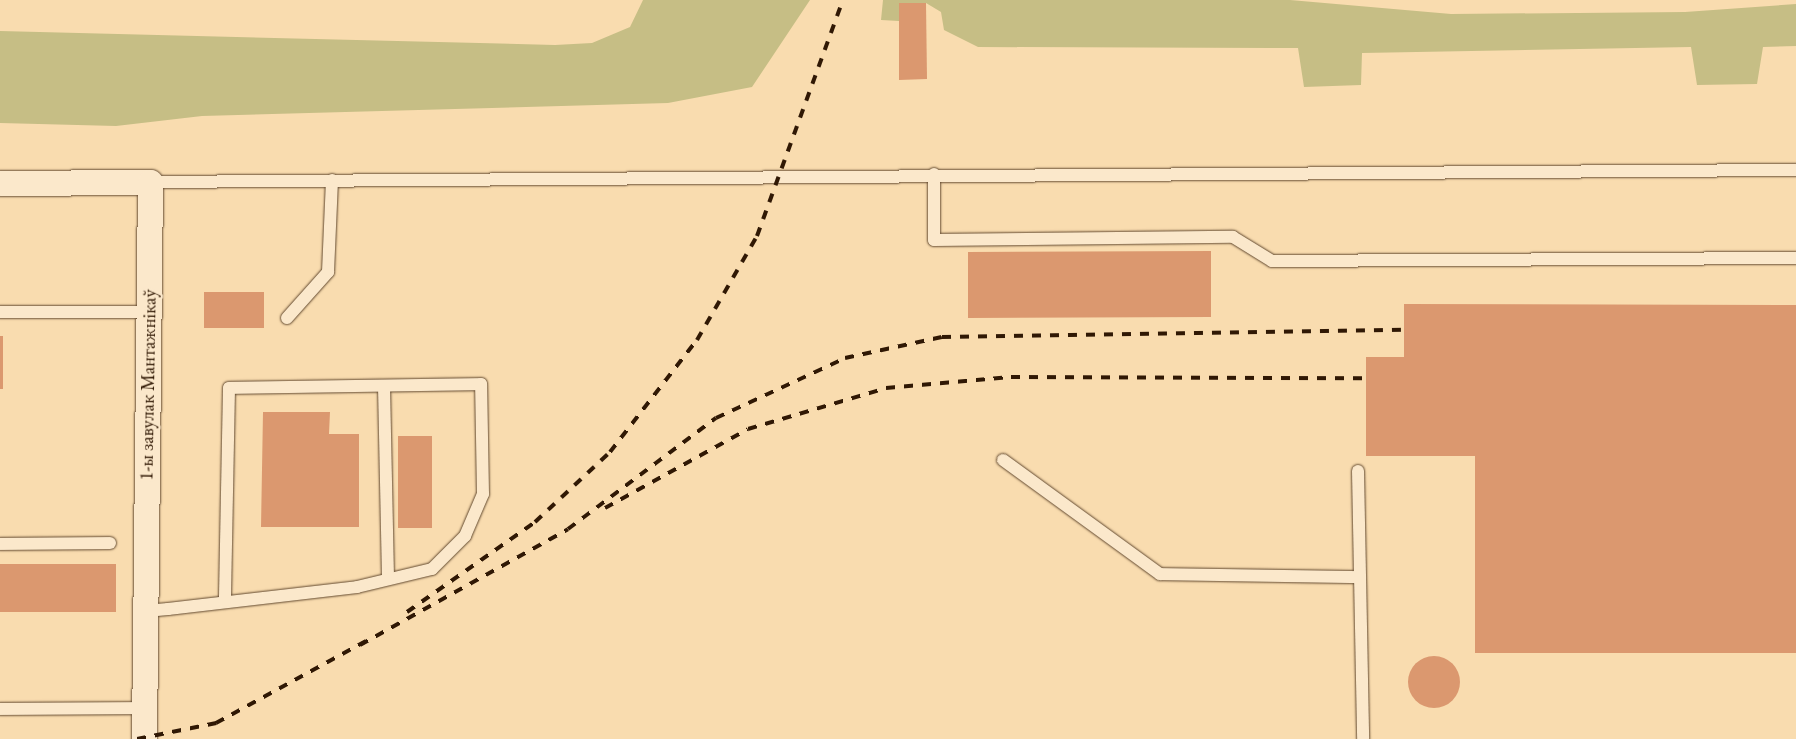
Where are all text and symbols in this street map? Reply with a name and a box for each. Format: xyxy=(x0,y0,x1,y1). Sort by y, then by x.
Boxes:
street label: 1-ы завулак Мантажнікаў xyxy=(135,289,161,481)

